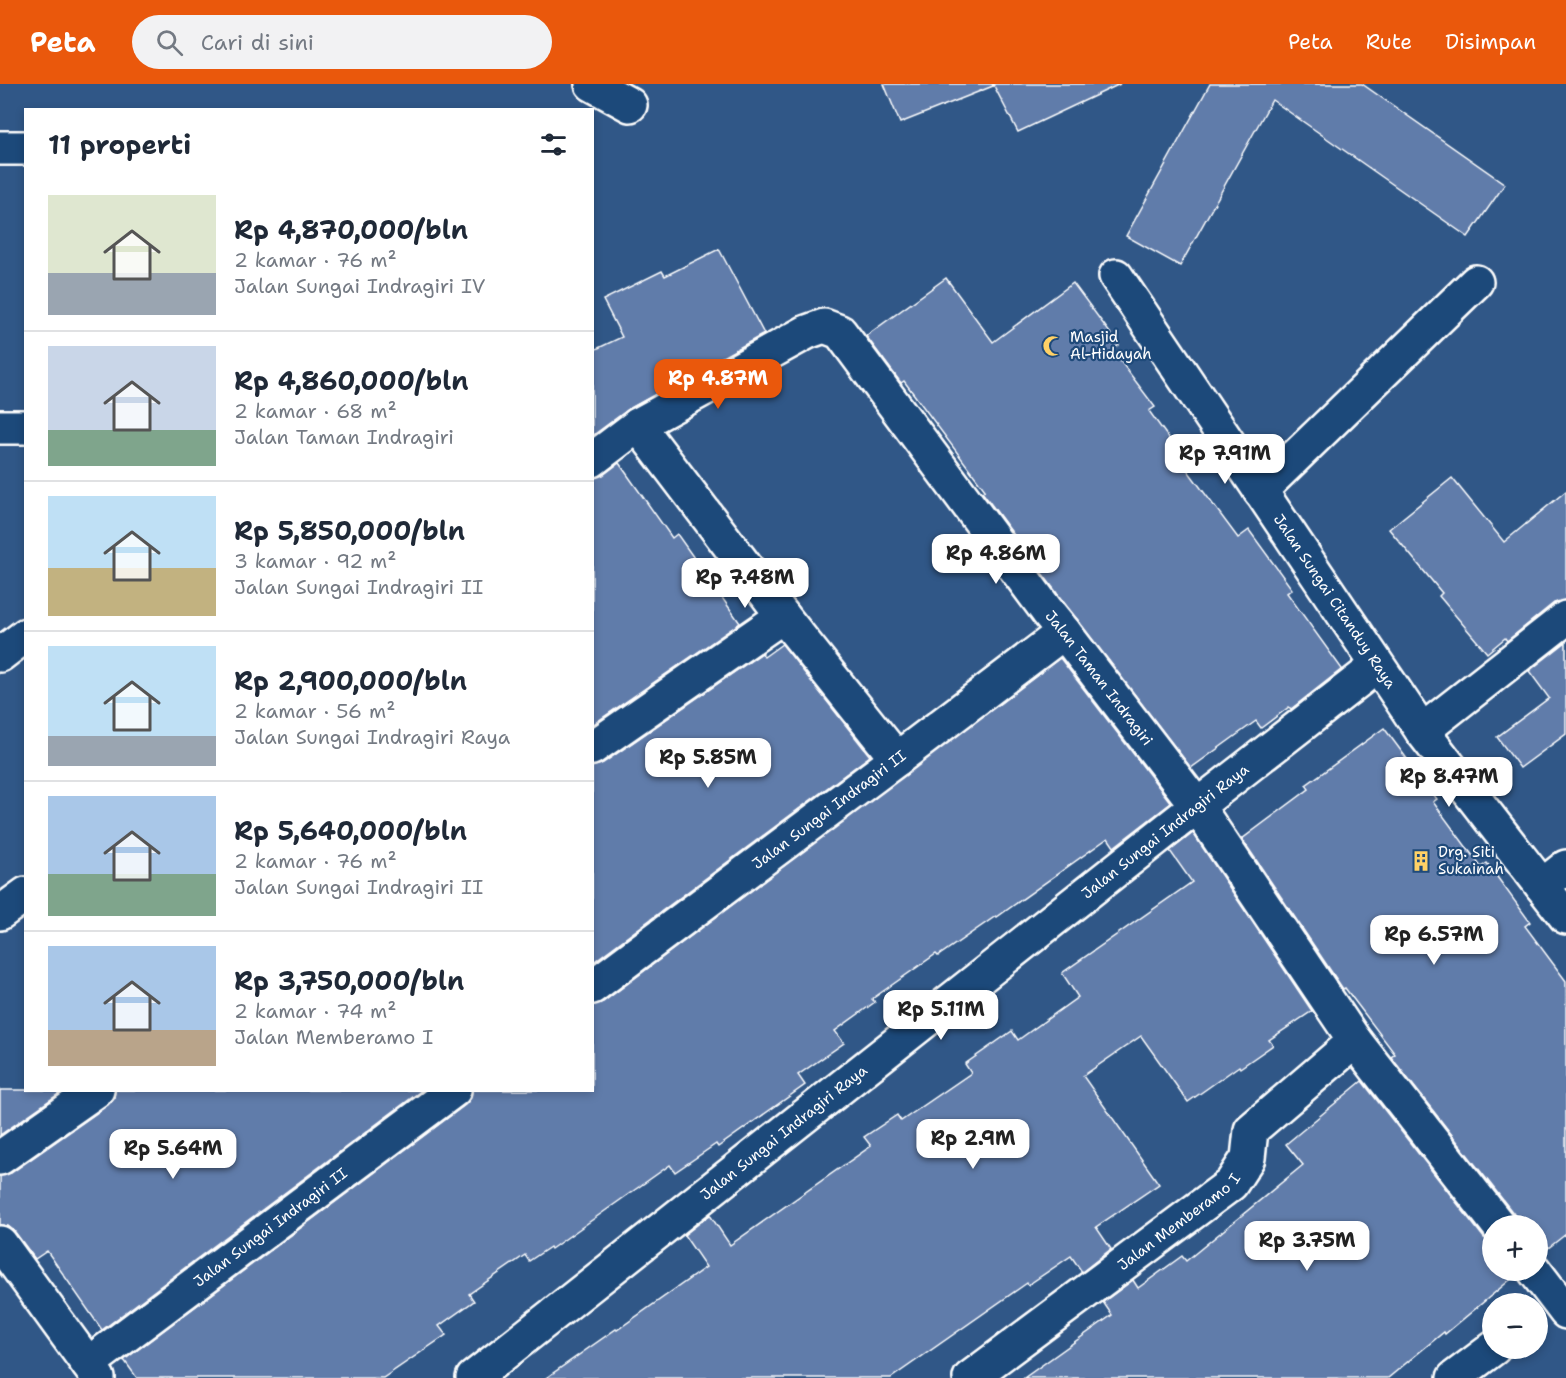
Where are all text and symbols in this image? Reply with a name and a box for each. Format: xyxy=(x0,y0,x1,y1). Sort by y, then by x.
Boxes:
search box xyxy=(132,15,552,69)
text: Peta xyxy=(30,23,96,61)
icon: search xyxy=(153,26,186,59)
text: Cari di sini xyxy=(201,28,314,57)
text: Peta xyxy=(1288,28,1333,56)
text: Rute xyxy=(1366,28,1412,56)
text: Disimpan xyxy=(1445,28,1536,56)
text: 11 properti xyxy=(48,127,191,162)
icon: filters xyxy=(537,128,570,161)
text: Rp 4,870,000/bln xyxy=(234,212,468,247)
icon: home xyxy=(96,219,168,291)
text: 2 kamar · 76 m² xyxy=(234,247,397,273)
text: Jalan Sungai Indragiri IV xyxy=(234,273,485,299)
place label: Masjid Al-Hidayah xyxy=(1070,327,1152,364)
mosque icon: Masjid Al-Hidayah xyxy=(1041,334,1065,358)
pin: Rp 4.87M xyxy=(656,359,780,410)
text: Rp 4,860,000/bln xyxy=(234,363,468,398)
text: Rp 4.87M xyxy=(668,365,768,391)
icon: home xyxy=(96,370,168,442)
text: 2 kamar · 68 m² xyxy=(234,398,397,424)
text: Jalan Taman Indragiri xyxy=(234,424,454,450)
pin: Rp 7.91M xyxy=(1163,434,1287,485)
text: Rp 7.91M xyxy=(1179,440,1271,466)
street label: Jalan Sungai Citanduy Raya xyxy=(1269,510,1401,693)
text: Rp 5,850,000/bln xyxy=(234,513,465,548)
icon: home xyxy=(96,520,168,592)
pin: Rp 4.86M xyxy=(934,534,1058,585)
text: Rp 4.86M xyxy=(946,540,1046,566)
text: 3 kamar · 92 m² xyxy=(234,548,396,574)
pin: Rp 7.48M xyxy=(683,558,807,609)
text: Rp 7.48M xyxy=(696,564,794,590)
text: Jalan Sungai Indragiri II xyxy=(234,574,483,600)
street label: Jalan Taman Indragiri xyxy=(1041,606,1157,750)
text: Rp 2,900,000/bln xyxy=(234,663,467,698)
icon: home xyxy=(96,670,168,742)
text: 2 kamar · 56 m² xyxy=(234,698,395,724)
text: Jalan Sungai Indragiri Raya xyxy=(234,724,510,750)
pin: Rp 5.85M xyxy=(646,738,770,789)
text: Rp 5.85M xyxy=(659,744,757,770)
street label: Jalan Sungai Indragiri II xyxy=(748,746,910,874)
pin: Rp 8.47M xyxy=(1387,757,1511,808)
street label: Jalan Sungai Indragiri Raya xyxy=(1077,759,1253,903)
text: Rp 8.47M xyxy=(1399,763,1499,789)
text: Rp 5,640,000/bln xyxy=(234,813,467,848)
icon: home xyxy=(96,820,168,892)
place label: Drg. Siti Sukainah xyxy=(1438,842,1504,879)
text: 2 kamar · 76 m² xyxy=(234,848,397,874)
building icon: Drg. Siti Sukainah xyxy=(1409,849,1433,873)
text: Jalan Sungai Indragiri II xyxy=(234,874,483,900)
pin: Rp 6.57M xyxy=(1372,915,1496,966)
text: Rp 6.57M xyxy=(1384,921,1484,947)
text: Rp 3,750,000/bln xyxy=(234,963,464,998)
icon: home xyxy=(96,970,168,1042)
pin: Rp 5.11M xyxy=(879,990,1003,1041)
text: Rp 5.11M xyxy=(897,996,985,1022)
text: 2 kamar · 74 m² xyxy=(234,998,397,1024)
text: Jalan Memberamo I xyxy=(234,1024,433,1050)
street label: Jalan Sungai Indragiri Raya xyxy=(696,1060,872,1205)
pin: Rp 2.9M xyxy=(918,1119,1028,1170)
text: Rp 2.9M xyxy=(930,1125,1016,1151)
pin: Rp 5.64M xyxy=(111,1129,235,1180)
text: Rp 5.64M xyxy=(123,1135,223,1161)
street label: Jalan Sungai Indragiri II xyxy=(190,1163,351,1291)
street label: Jalan Memberamo I xyxy=(1113,1170,1245,1275)
map controls xyxy=(1482,1215,1548,1359)
button: + xyxy=(1482,1215,1548,1281)
pin: Rp 3.75M xyxy=(1245,1221,1369,1272)
text: Rp 3.75M xyxy=(1258,1227,1356,1253)
button: − xyxy=(1482,1293,1548,1359)

